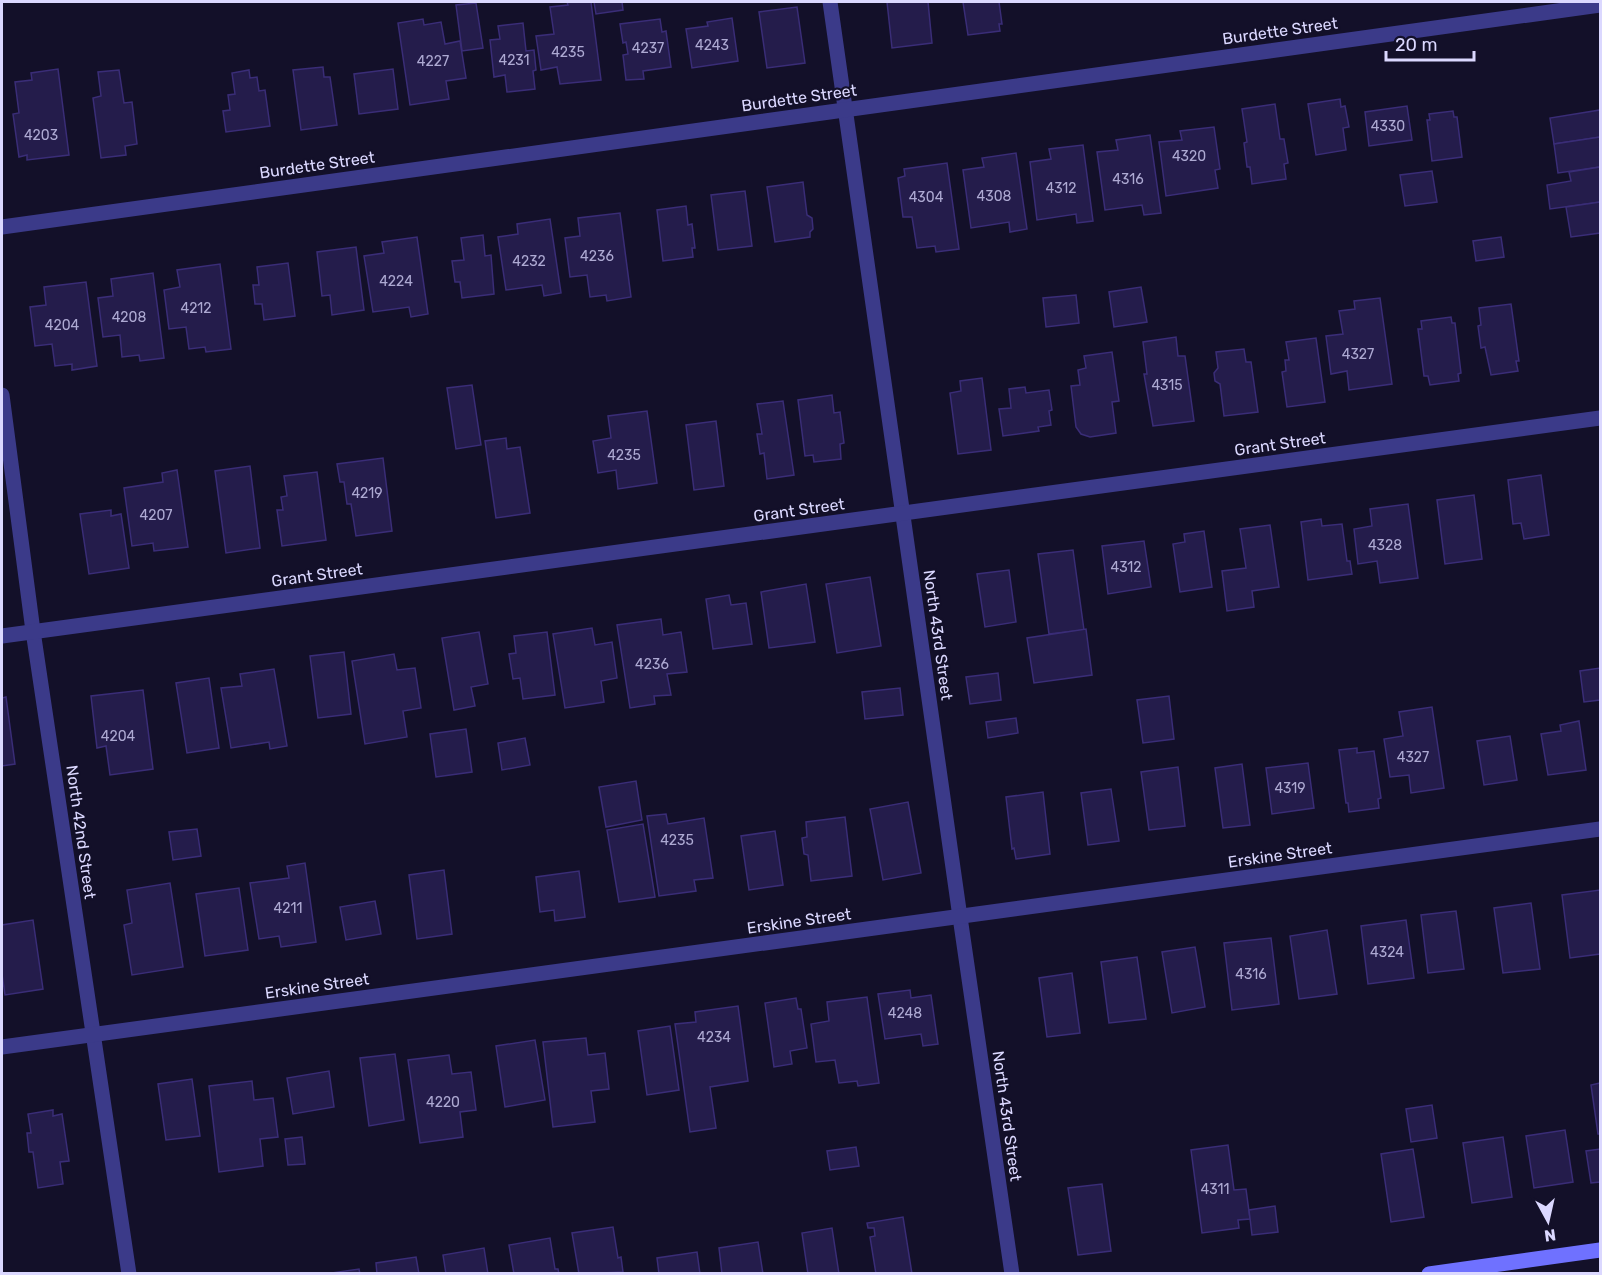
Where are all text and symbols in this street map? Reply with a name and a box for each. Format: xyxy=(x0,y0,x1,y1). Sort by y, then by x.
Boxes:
street label: Burdette Street xyxy=(1221,13,1339,49)
scale bar xyxy=(1386,24,1474,62)
text: 20 m xyxy=(1395,34,1437,56)
house number: 4243 xyxy=(695,37,729,54)
house number: 4237 xyxy=(632,40,664,57)
house number: 4235 xyxy=(551,44,585,61)
house number: 4231 xyxy=(498,52,530,69)
house number: 4227 xyxy=(417,53,449,70)
street label: Burdette Street xyxy=(740,80,858,116)
house number: 4330 xyxy=(1371,118,1405,135)
house number: 4203 xyxy=(24,127,58,144)
street label: Burdette Street xyxy=(258,147,376,183)
house number: 4320 xyxy=(1172,148,1206,165)
house number: 4316 xyxy=(1112,171,1144,188)
house number: 4312 xyxy=(1045,180,1077,197)
house number: 4308 xyxy=(977,188,1012,205)
house number: 4304 xyxy=(909,189,944,206)
house number: 4236 xyxy=(580,248,614,265)
house number: 4232 xyxy=(512,253,546,270)
house number: 4224 xyxy=(379,273,413,290)
house number: 4212 xyxy=(180,300,212,317)
house number: 4208 xyxy=(112,309,146,326)
house number: 4204 xyxy=(45,317,80,334)
house number: 4327 xyxy=(1342,346,1374,363)
house number: 4315 xyxy=(1151,377,1183,394)
street label: Grant Street xyxy=(1233,428,1327,460)
house number: 4235 xyxy=(607,447,641,464)
house number: 4219 xyxy=(351,485,383,502)
street label: Grant Street xyxy=(752,494,846,526)
house number: 4207 xyxy=(140,507,172,524)
house number: 4328 xyxy=(1368,537,1402,554)
street label: Grant Street xyxy=(270,559,364,591)
house number: 4312 xyxy=(1110,559,1142,576)
street label: North 43rd Street xyxy=(919,569,957,701)
house number: 4236 xyxy=(635,656,669,673)
house number: 4204 xyxy=(101,728,136,745)
house number: 4327 xyxy=(1397,749,1429,766)
street label: North 42nd Street xyxy=(62,764,100,900)
house number: 4319 xyxy=(1274,780,1306,797)
house number: 4235 xyxy=(660,832,694,849)
street label: Erskine Street xyxy=(1227,838,1333,872)
house number: 4211 xyxy=(274,900,302,917)
street label: Erskine Street xyxy=(746,904,852,938)
house number: 4324 xyxy=(1370,944,1404,961)
house number: 4316 xyxy=(1235,966,1267,983)
street label: Erskine Street xyxy=(264,969,370,1003)
house number: 4248 xyxy=(888,1005,922,1022)
house number: 4234 xyxy=(697,1029,731,1046)
street label: North 43rd Street xyxy=(988,1050,1026,1182)
house number: 4220 xyxy=(426,1094,460,1111)
house number: 4311 xyxy=(1201,1181,1229,1198)
north arrow xyxy=(1518,1191,1578,1251)
text: N xyxy=(1543,1225,1557,1246)

